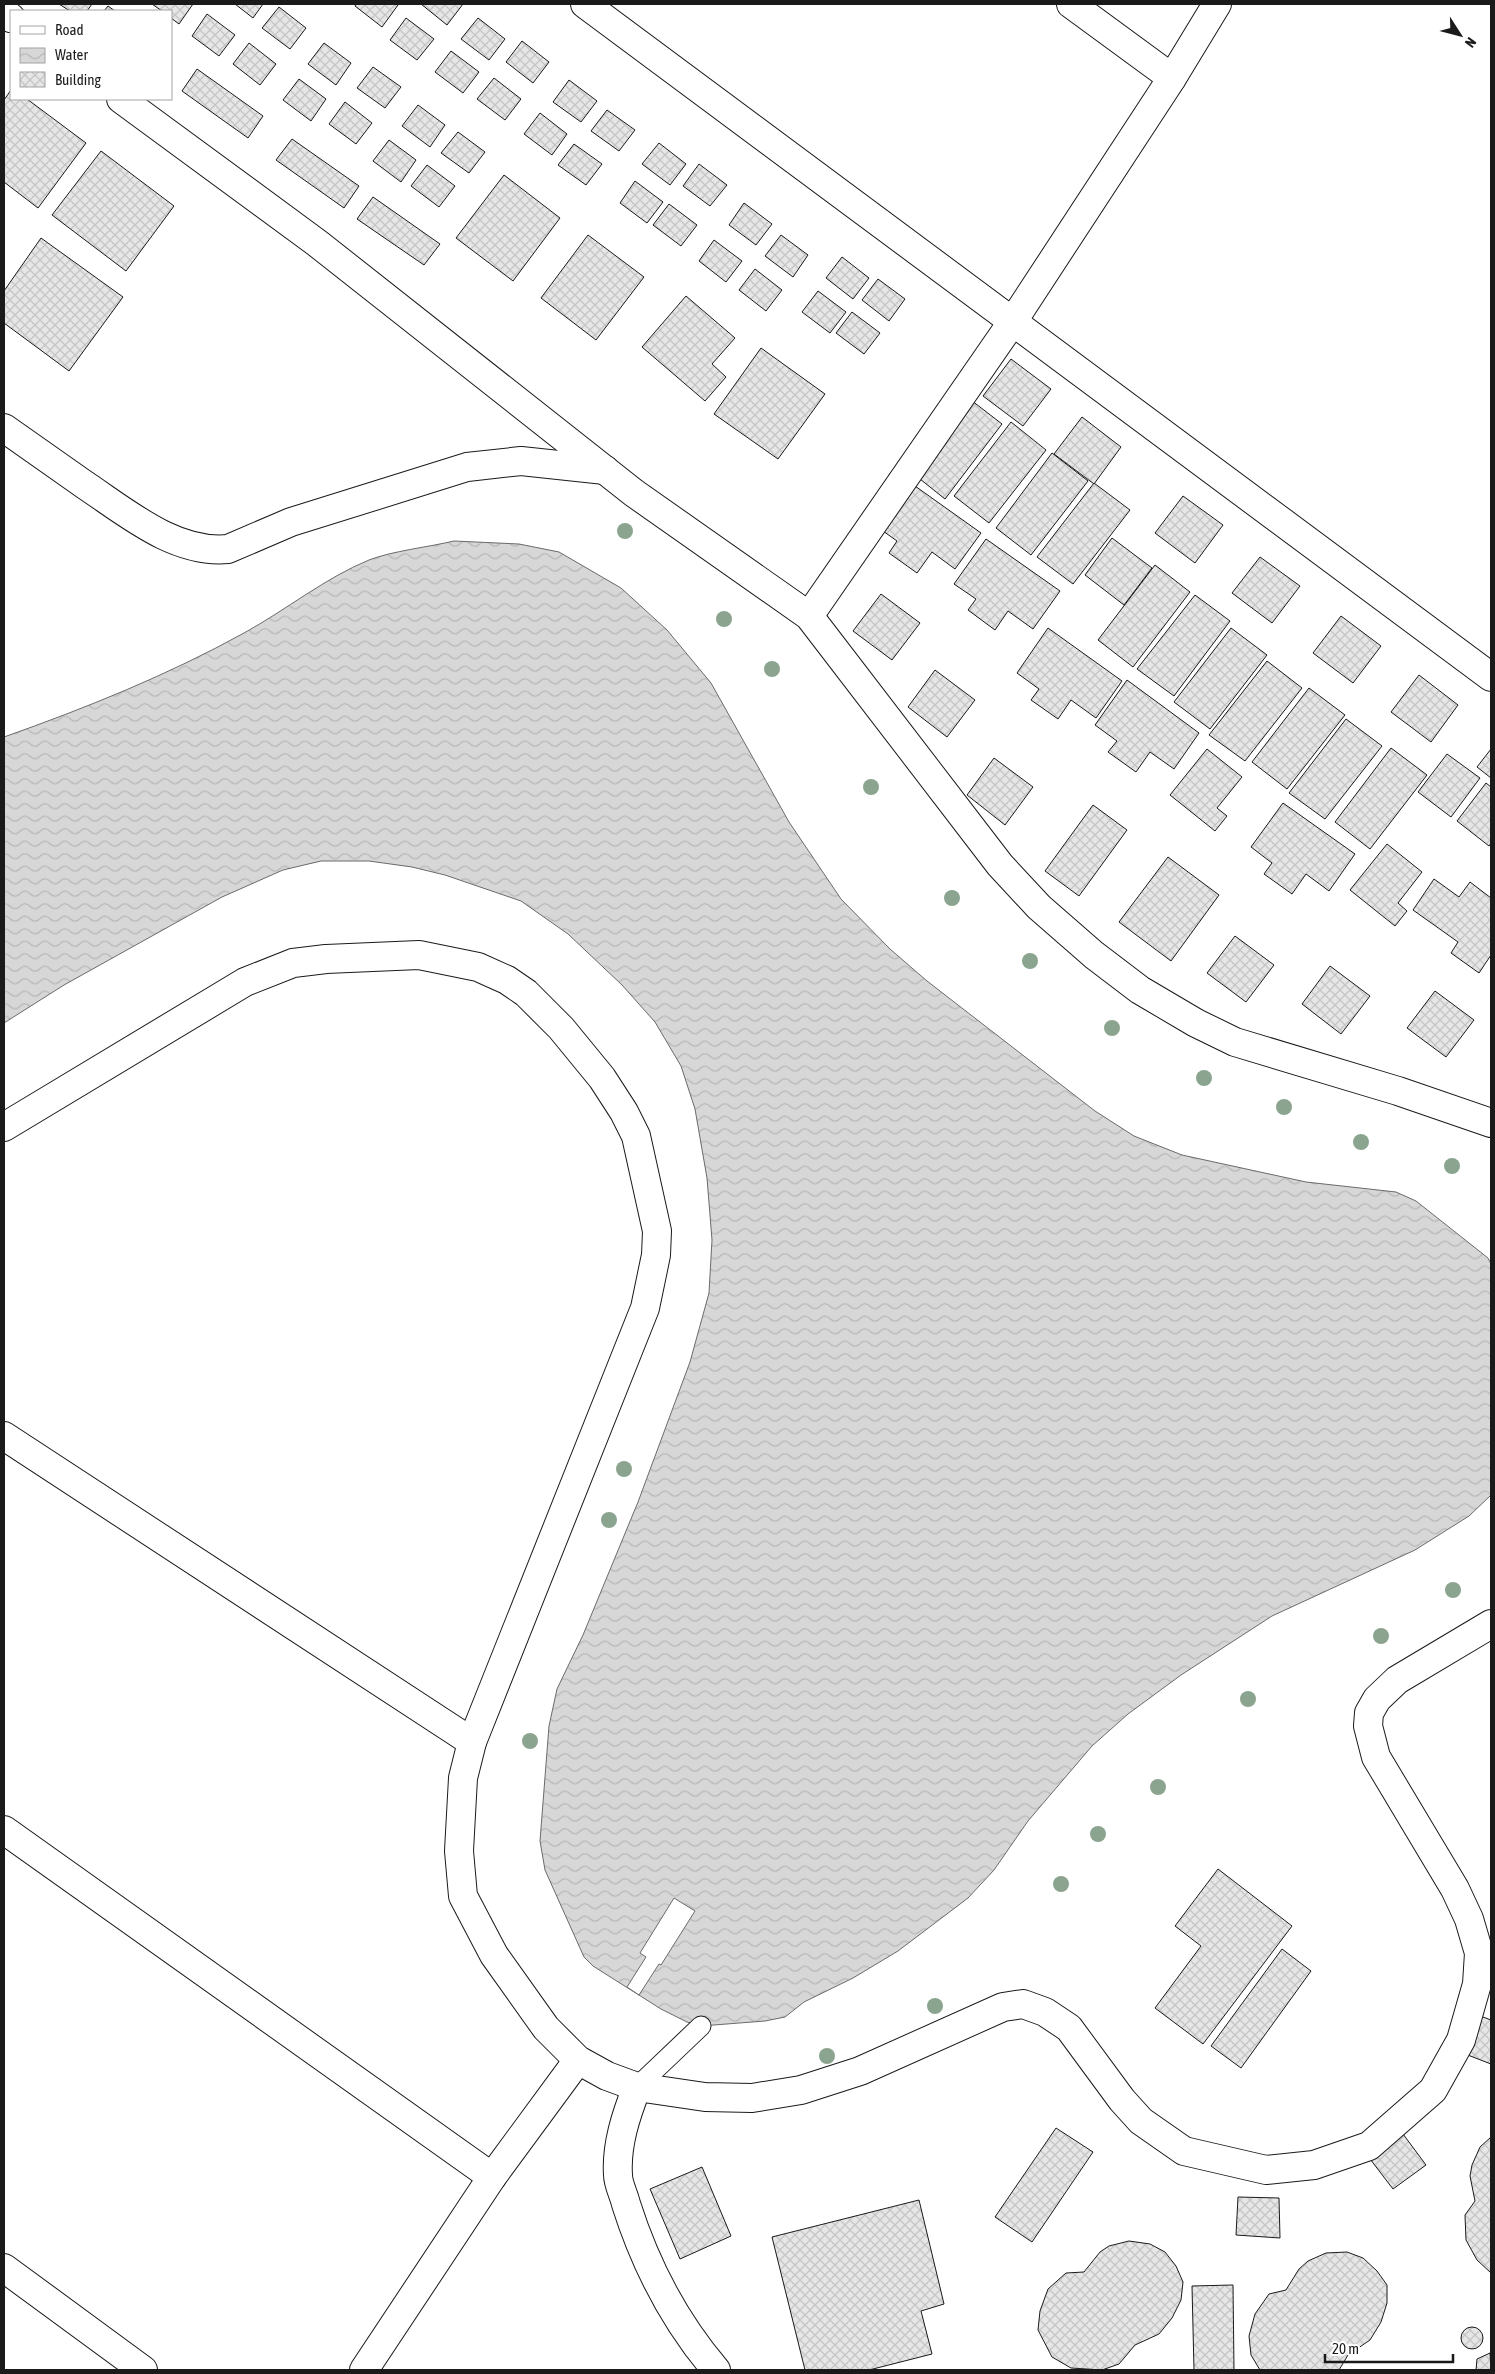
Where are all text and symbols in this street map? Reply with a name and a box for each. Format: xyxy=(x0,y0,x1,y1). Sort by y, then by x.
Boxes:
legend xyxy=(10,10,172,100)
north arrow xyxy=(1435,10,1485,60)
text: Road xyxy=(55,21,84,38)
text: N xyxy=(1462,35,1479,51)
text: Water xyxy=(55,46,88,63)
text: Building xyxy=(55,71,101,88)
scale bar xyxy=(1325,2332,1452,2364)
text: 20 m xyxy=(1332,2340,1359,2357)

